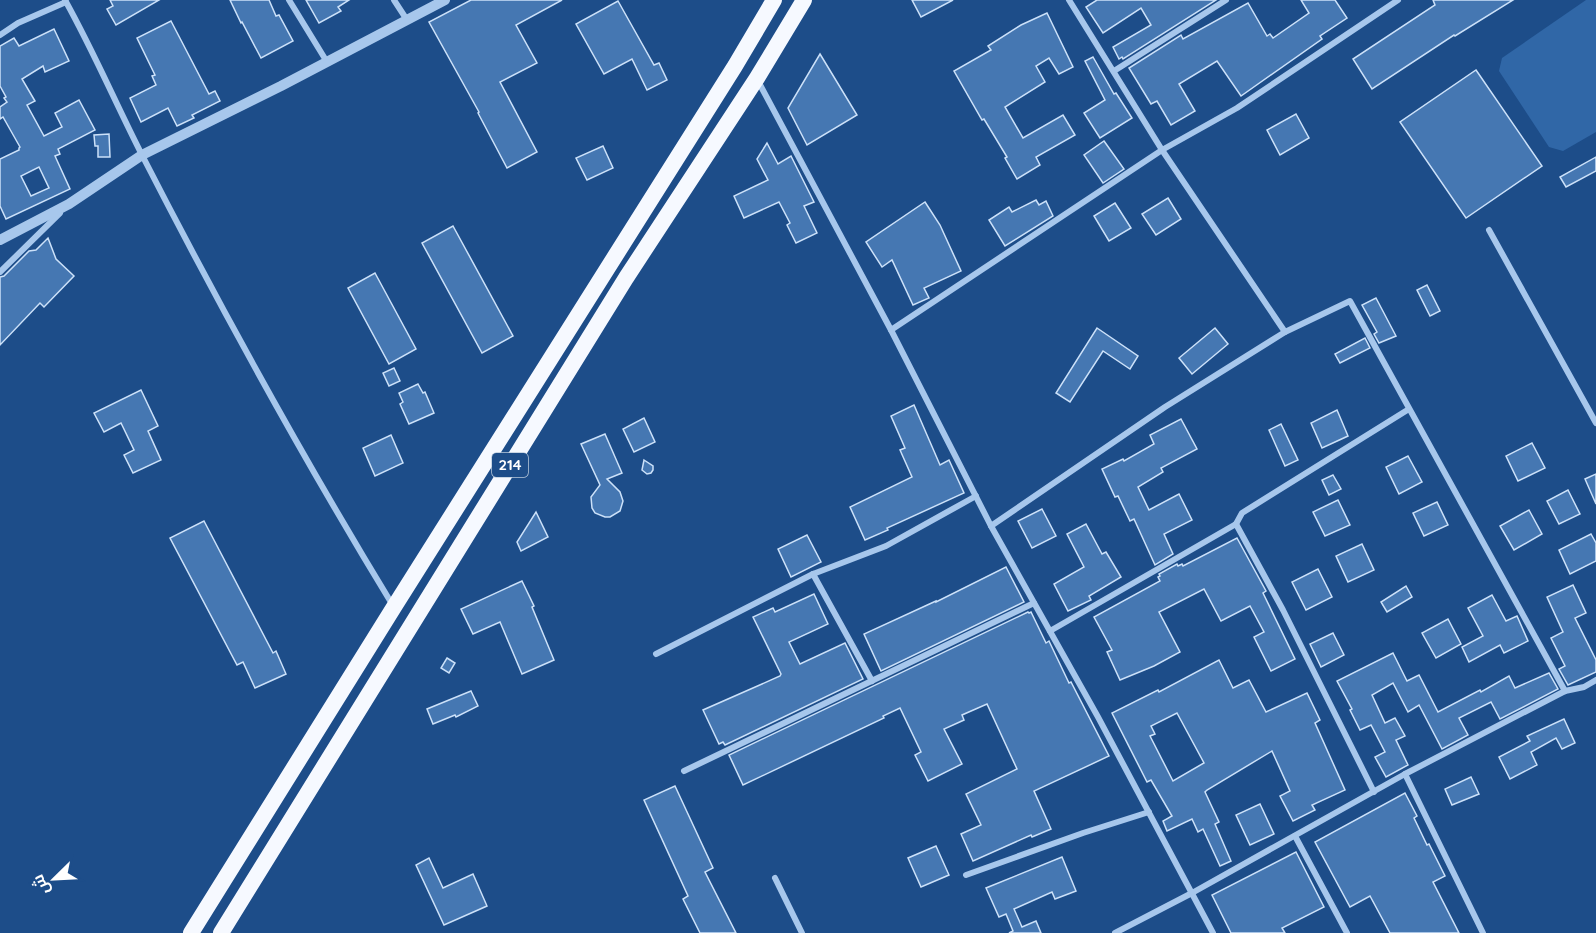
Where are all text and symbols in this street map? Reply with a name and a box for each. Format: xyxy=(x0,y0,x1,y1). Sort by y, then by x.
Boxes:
road number: 214 xyxy=(492,453,528,477)
north arrow xyxy=(24,849,84,909)
text: ش xyxy=(27,872,54,899)

